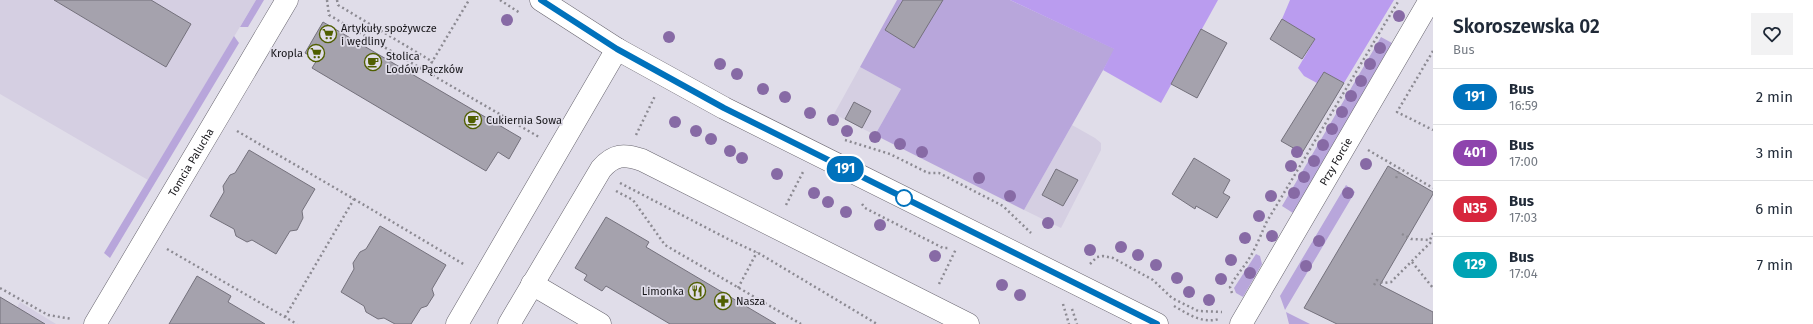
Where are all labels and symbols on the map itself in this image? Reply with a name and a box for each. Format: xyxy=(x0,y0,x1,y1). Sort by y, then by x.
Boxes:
place label: Artykuły spożywcze i wędliny xyxy=(341,22,437,48)
supermarket icon: Artykuły spożywcze i wędliny xyxy=(318,24,338,44)
supermarket icon: Kropla xyxy=(306,43,326,63)
place label: Kropla xyxy=(270,47,303,60)
place label: Stolica Lodów Pączków xyxy=(386,50,463,76)
cafe icon: Stolica Lodów Pączków xyxy=(363,52,383,72)
cafe icon: Cukiernia Sowa xyxy=(463,110,483,130)
place label: Cukiernia Sowa xyxy=(486,114,562,127)
street label: Tomcia Palucha xyxy=(166,126,216,199)
street label: Przy Forcie xyxy=(1317,135,1355,188)
line badge: 191 xyxy=(822,156,868,182)
unlabelled marker xyxy=(895,189,913,207)
restaurant icon: Limonka xyxy=(687,281,707,301)
place label: Limonka xyxy=(642,285,684,298)
pharmacy icon: Nasza xyxy=(713,291,733,311)
place label: Nasza xyxy=(736,295,765,308)

